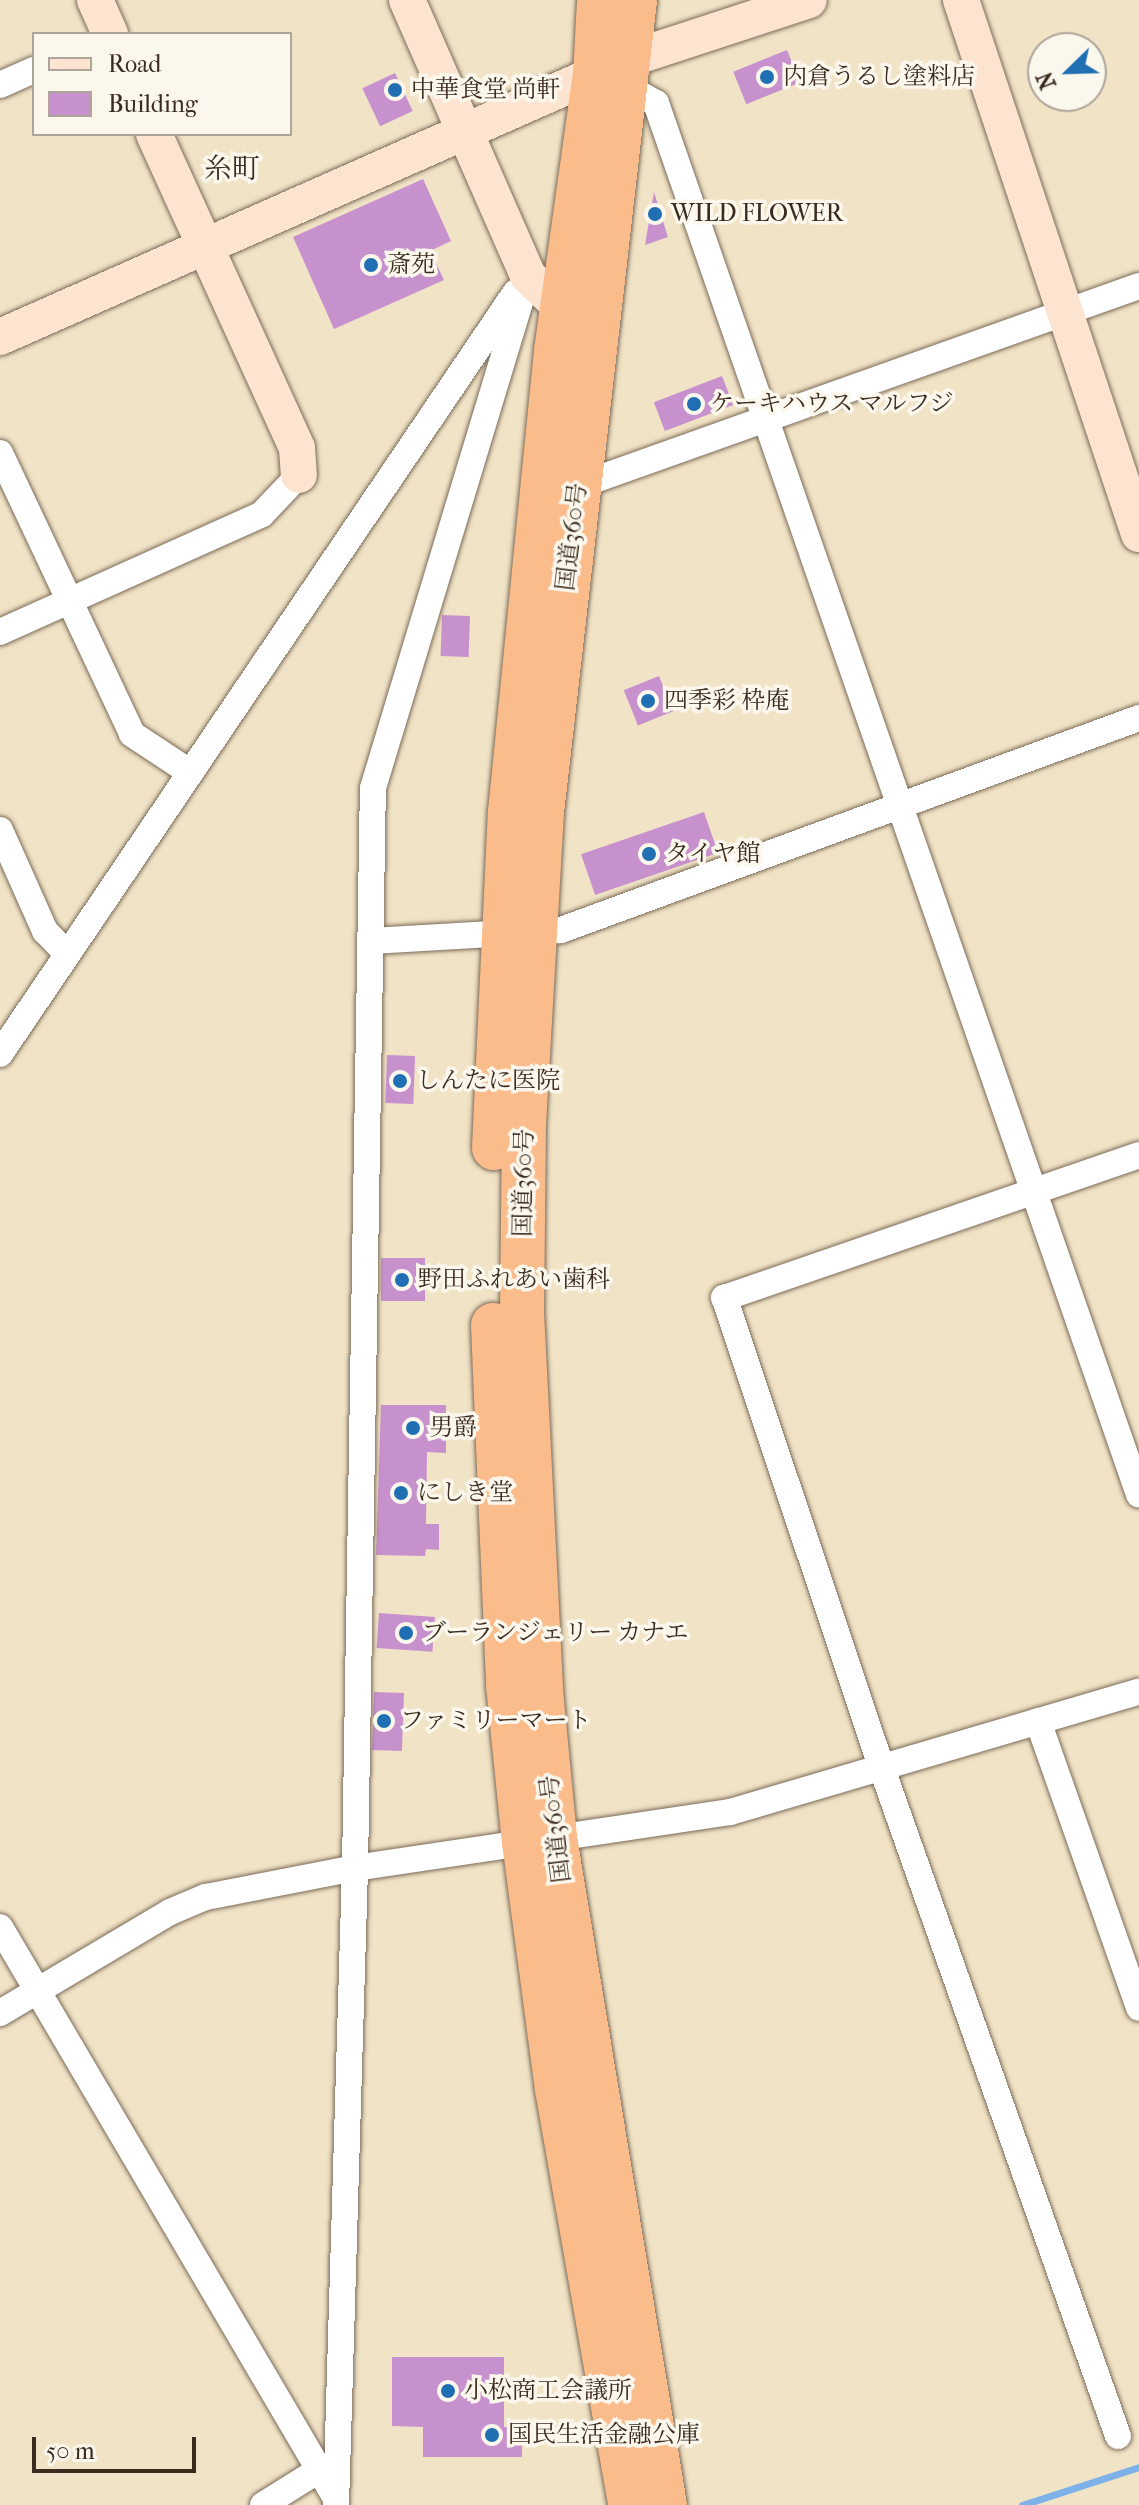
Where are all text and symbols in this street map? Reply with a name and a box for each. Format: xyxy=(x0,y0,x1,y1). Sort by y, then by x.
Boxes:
legend xyxy=(32,32,292,136)
north arrow xyxy=(1027,32,1107,112)
text: Road xyxy=(108,50,161,78)
place label: 内倉うるし塗料店 xyxy=(783,63,975,91)
marker: 内倉うるし塗料店 xyxy=(758,68,776,86)
text: N xyxy=(1032,68,1062,93)
place label: 中華食堂 尚軒 xyxy=(411,76,560,104)
marker: 中華食堂 尚軒 xyxy=(386,81,404,99)
text: Building xyxy=(108,90,198,118)
district label: 糸町 xyxy=(204,152,260,186)
place label: WILD FLOWER xyxy=(671,200,843,228)
marker: WILD FLOWER xyxy=(646,205,664,223)
place label: 斎苑 xyxy=(387,251,435,279)
marker: 斎苑 xyxy=(362,256,380,274)
place label: ケーキハウス マルフジ xyxy=(710,390,955,418)
marker: ケーキハウス マルフジ xyxy=(685,395,703,413)
street label: 国道360号 xyxy=(551,482,593,592)
place label: 四季彩 枠庵 xyxy=(664,687,789,715)
marker: 四季彩 枠庵 xyxy=(639,692,657,710)
place label: タイヤ館 xyxy=(665,840,761,868)
marker: タイヤ館 xyxy=(640,845,658,863)
place label: しんたに医院 xyxy=(416,1067,560,1095)
marker: しんたに医院 xyxy=(391,1072,409,1090)
street label: 国道360号 xyxy=(509,1129,539,1237)
place label: 野田ふれあい歯科 xyxy=(418,1266,610,1294)
marker: 野田ふれあい歯科 xyxy=(393,1271,411,1289)
place label: 男爵 xyxy=(429,1414,477,1442)
marker: 男爵 xyxy=(404,1419,422,1437)
place label: にしき堂 xyxy=(417,1479,513,1507)
marker: にしき堂 xyxy=(392,1484,410,1502)
place label: ブーランジェリー カナエ xyxy=(422,1619,690,1647)
marker: ブーランジェリー カナエ xyxy=(397,1624,415,1642)
place label: ファミリーマート xyxy=(400,1707,592,1735)
marker: ファミリーマート xyxy=(375,1712,393,1730)
street label: 国道360号 xyxy=(535,1774,577,1884)
place label: 小松商工会議所 xyxy=(464,2377,632,2405)
marker: 小松商工会議所 xyxy=(439,2382,457,2400)
scale bar xyxy=(36,2421,200,2471)
place label: 国民生活金融公庫 xyxy=(508,2421,700,2449)
marker: 国民生活金融公庫 xyxy=(483,2426,501,2444)
text: 50 m xyxy=(46,2437,95,2465)

